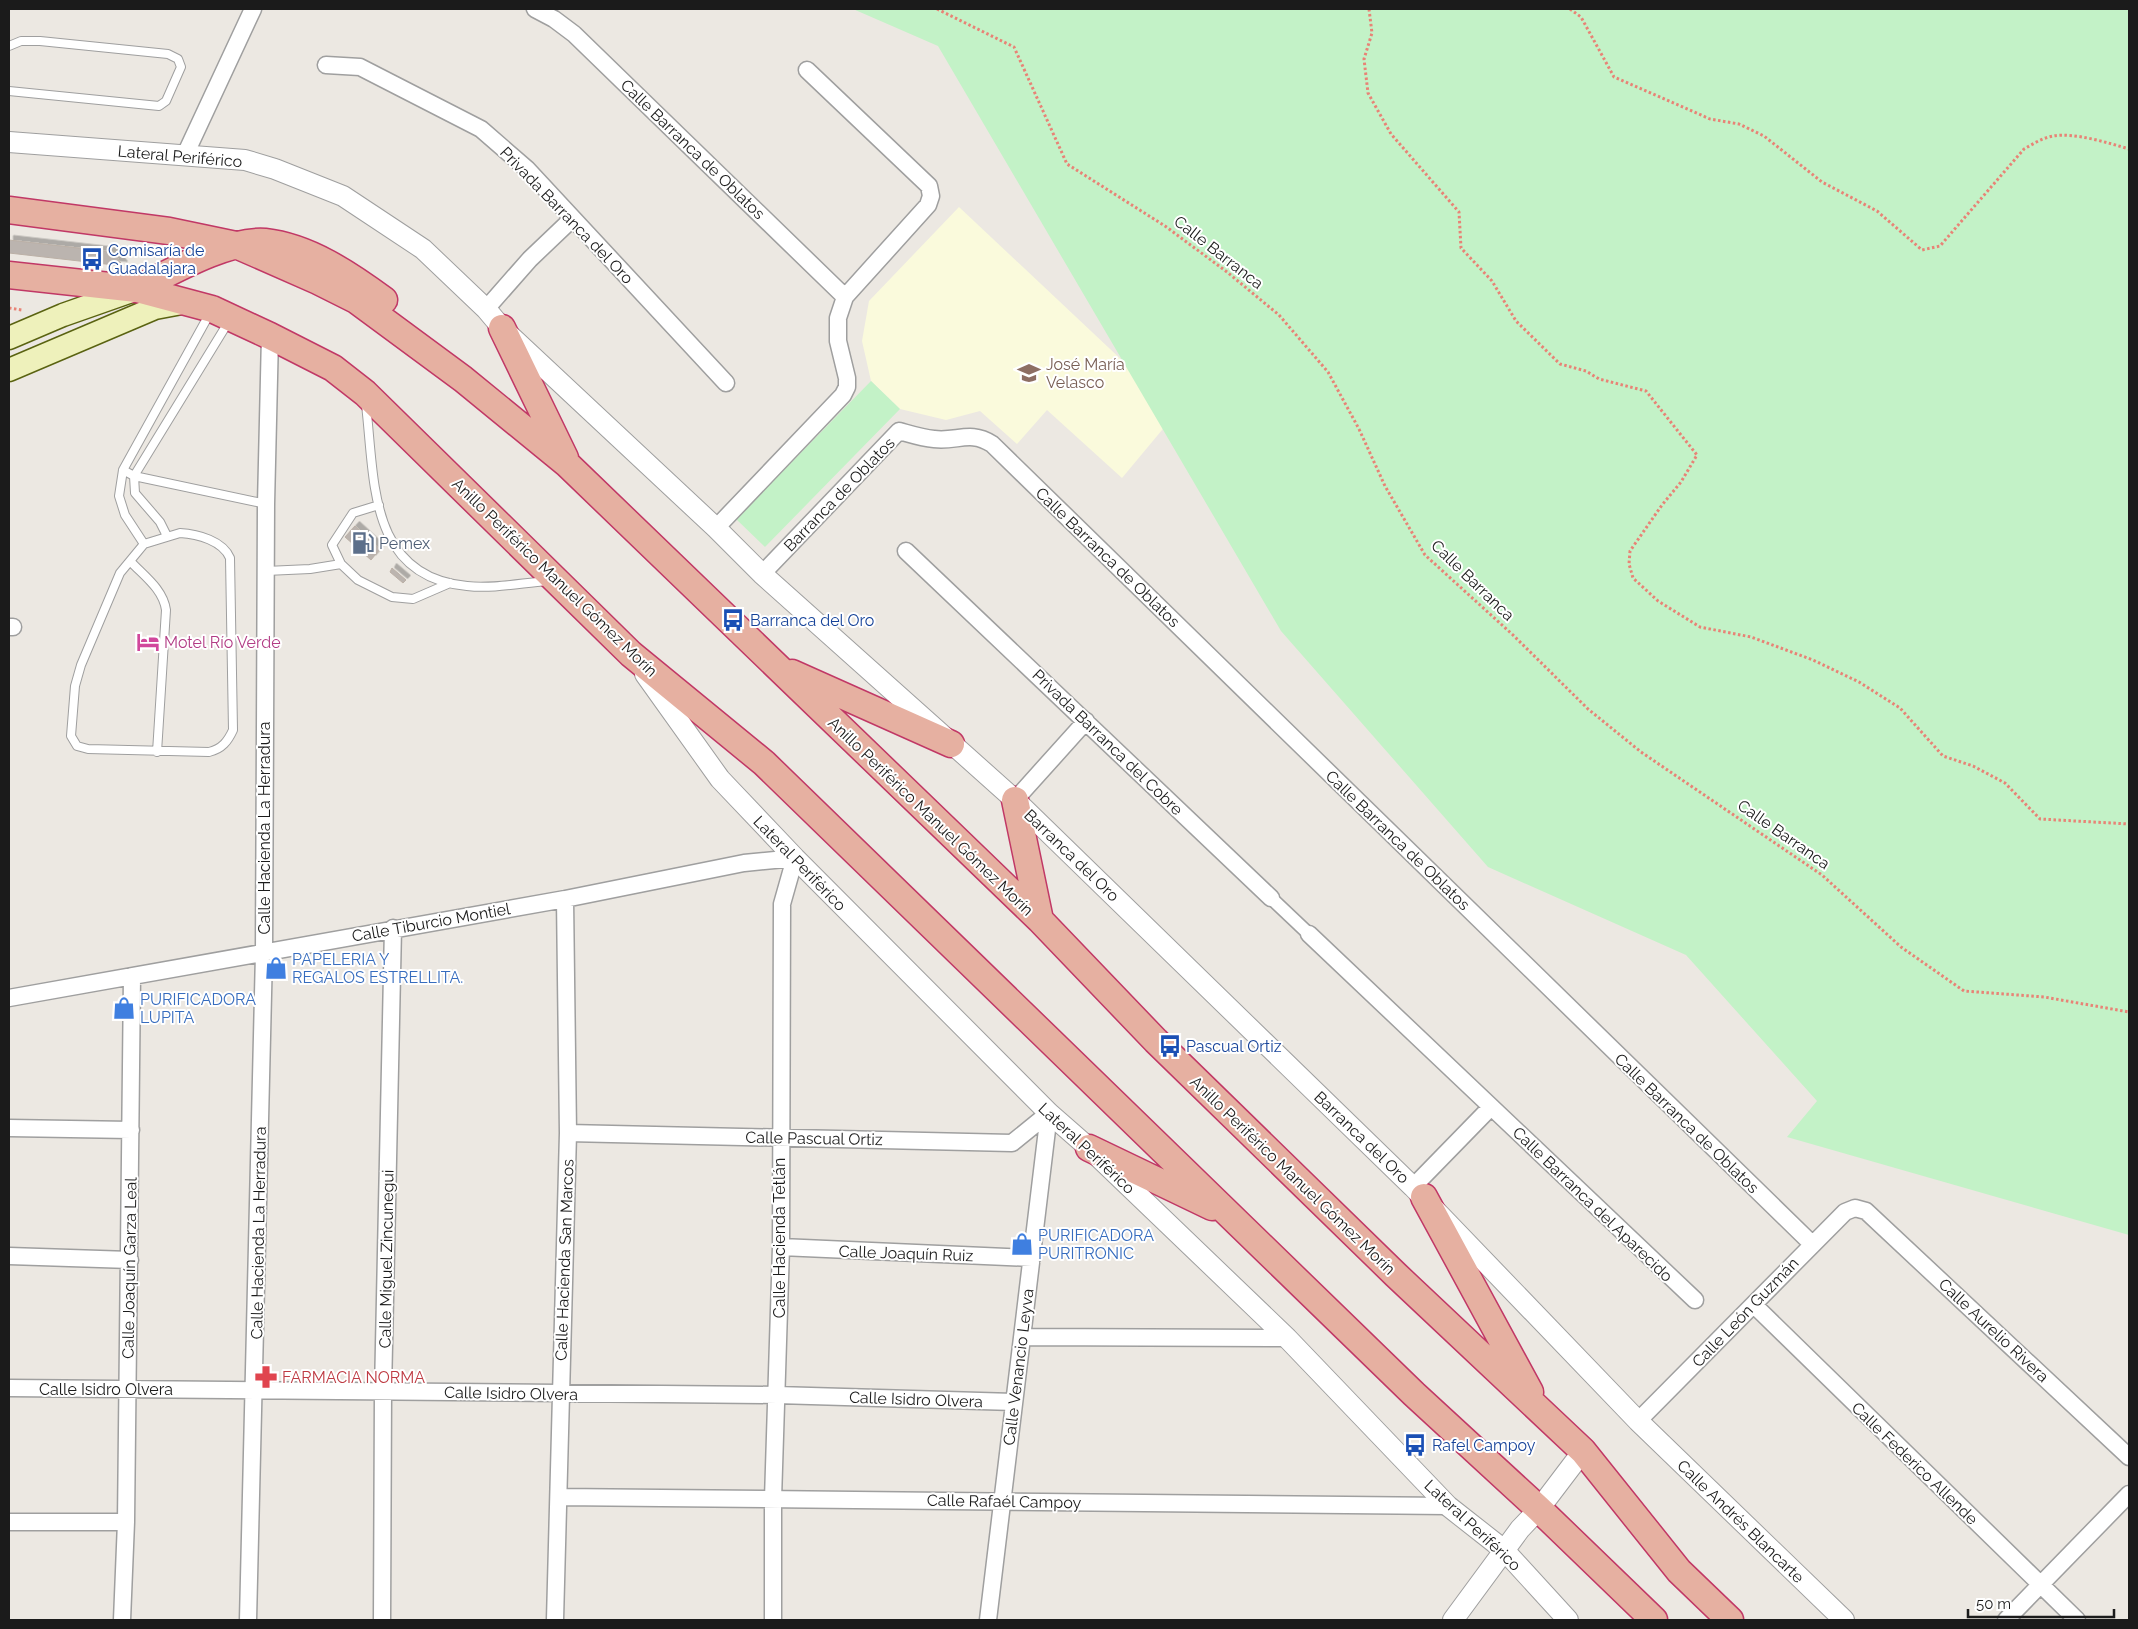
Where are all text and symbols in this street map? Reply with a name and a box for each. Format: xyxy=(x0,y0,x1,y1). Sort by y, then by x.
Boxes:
street label: Calle Barranca de Oblatos xyxy=(617,76,769,223)
street label: Lateral Periférico xyxy=(117,142,243,171)
street label: Privada Barranca del Oro xyxy=(496,143,637,288)
street label: Calle Barranca xyxy=(1170,212,1267,293)
place label: Comisaría de Guadalajara xyxy=(108,241,204,278)
bus stop icon: Comisaría de Guadalajara xyxy=(79,246,105,272)
place label: José María Velasco xyxy=(1046,355,1125,392)
school or university icon: José María Velasco xyxy=(1016,360,1042,386)
street label: Barranca de Oblatos xyxy=(780,433,899,555)
street label: Anillo Periférico Manuel Gómez Morín xyxy=(448,474,661,681)
street label: Calle Barranca de Oblatos xyxy=(1032,484,1184,631)
fuel station icon: Pemex xyxy=(350,530,376,556)
place label: Pemex xyxy=(379,534,430,553)
street label: Calle Barranca xyxy=(1427,536,1518,625)
bus stop icon: Barranca del Oro xyxy=(720,607,746,633)
place label: Barranca del Oro xyxy=(750,611,874,630)
hotel icon: Motel Río Verde xyxy=(135,629,161,655)
place label: Motel Río Verde xyxy=(164,633,281,652)
street label: Privada Barranca del Cobre xyxy=(1029,666,1187,819)
street label: Anillo Periférico Manuel Gómez Morín xyxy=(824,713,1037,920)
street label: Calle Hacienda La Herradura xyxy=(255,722,274,934)
street label: Calle Barranca de Oblatos xyxy=(1322,767,1474,914)
street label: Calle Barranca xyxy=(1734,796,1833,873)
street label: Barranca del Oro xyxy=(1020,805,1123,905)
street label: Lateral Periférico xyxy=(749,812,850,915)
street label: Calle Tiburcio Montiel xyxy=(350,899,512,946)
place label: PAPELERIA Y REGALOS ESTRELLITA. xyxy=(292,950,463,987)
shop icon: PAPELERIA Y REGALOS ESTRELLITA. xyxy=(263,955,289,981)
place label: PURIFICADORA LUPITA xyxy=(140,990,256,1027)
shop icon: PURIFICADORA LUPITA xyxy=(111,995,137,1021)
bus stop icon: Pascual Ortiz xyxy=(1157,1033,1183,1059)
place label: Pascual Ortiz xyxy=(1186,1037,1282,1056)
street label: Calle Barranca de Oblatos xyxy=(1611,1050,1763,1197)
street label: Anillo Periférico Manuel Gómez Morín xyxy=(1186,1072,1399,1279)
street label: Barranca del Oro xyxy=(1310,1087,1413,1187)
street label: Lateral Periférico xyxy=(1035,1099,1139,1198)
street label: Calle Barranca del Aparecido xyxy=(1509,1123,1677,1286)
street label: Calle Hacienda La Herradura xyxy=(247,1126,270,1340)
street label: Calle Pascual Ortiz xyxy=(745,1128,883,1149)
street label: Calle Hacienda Tetlán xyxy=(770,1158,789,1318)
street label: Calle Hacienda San Marcos xyxy=(551,1159,578,1361)
street label: Calle Miguel Zincunegui xyxy=(375,1169,398,1349)
street label: Calle Joaquín Garza Leal xyxy=(118,1176,141,1359)
place label: PURIFICADORA PURITRONIC xyxy=(1038,1226,1154,1263)
shop icon: PURIFICADORA PURITRONIC xyxy=(1009,1231,1035,1257)
street label: Calle Joaquín Ruiz xyxy=(838,1242,974,1265)
street label: Calle León Guzmán xyxy=(1688,1254,1803,1371)
street label: Calle Aurelio Rivera xyxy=(1935,1274,2053,1386)
street label: Calle Venancio Leyva xyxy=(999,1288,1038,1447)
pharmacy icon: FARMACIA NORMA xyxy=(253,1364,279,1390)
place label: FARMACIA NORMA xyxy=(282,1368,425,1387)
street label: Calle Isidro Olvera xyxy=(39,1380,173,1399)
street label: Calle Isidro Olvera xyxy=(444,1383,578,1404)
street label: Calle Isidro Olvera xyxy=(849,1388,983,1411)
street label: Calle Federico Allende xyxy=(1848,1398,1982,1529)
bus stop icon: Rafel Campoy xyxy=(1402,1432,1428,1458)
place label: Rafel Campoy xyxy=(1432,1436,1536,1455)
street label: Calle Andrés Blancarte xyxy=(1673,1456,1808,1587)
street label: Lateral Periférico xyxy=(1421,1476,1525,1575)
street label: Calle Rafaél Campoy xyxy=(927,1491,1082,1512)
scale bar xyxy=(1968,1586,2114,1618)
text: 50 m xyxy=(1976,1595,2011,1613)

